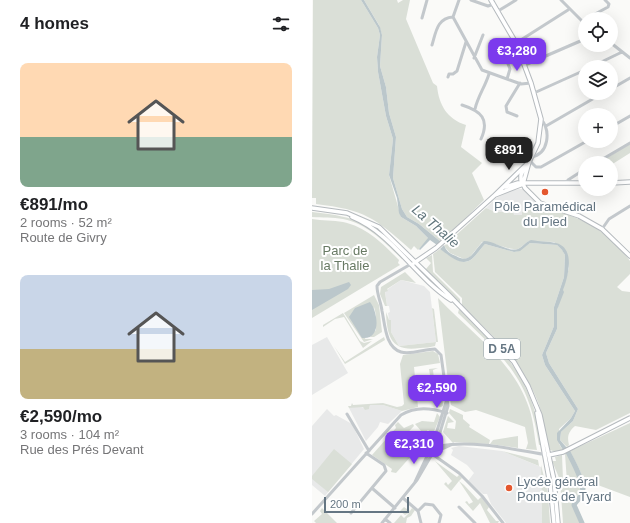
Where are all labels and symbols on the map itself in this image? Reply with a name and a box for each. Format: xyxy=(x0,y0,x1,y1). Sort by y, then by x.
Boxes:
pin: €3,280 xyxy=(484,38,550,72)
pin: €891 xyxy=(485,137,533,171)
marker: Pôle Paramédical du Pied xyxy=(540,187,550,197)
place label: Pôle Paramédical du Pied xyxy=(494,199,596,229)
water label: La Thalie xyxy=(409,201,463,251)
park label: Parc de la Thalie xyxy=(321,243,369,273)
road number: D 5A xyxy=(484,339,520,359)
pin: €2,590 xyxy=(404,375,470,409)
pin: €2,310 xyxy=(381,431,447,465)
place label: Lycée général Pontus de Tyard xyxy=(517,474,611,504)
marker: Lycée général Pontus de Tyard xyxy=(504,483,514,493)
scale bar xyxy=(324,495,409,514)

